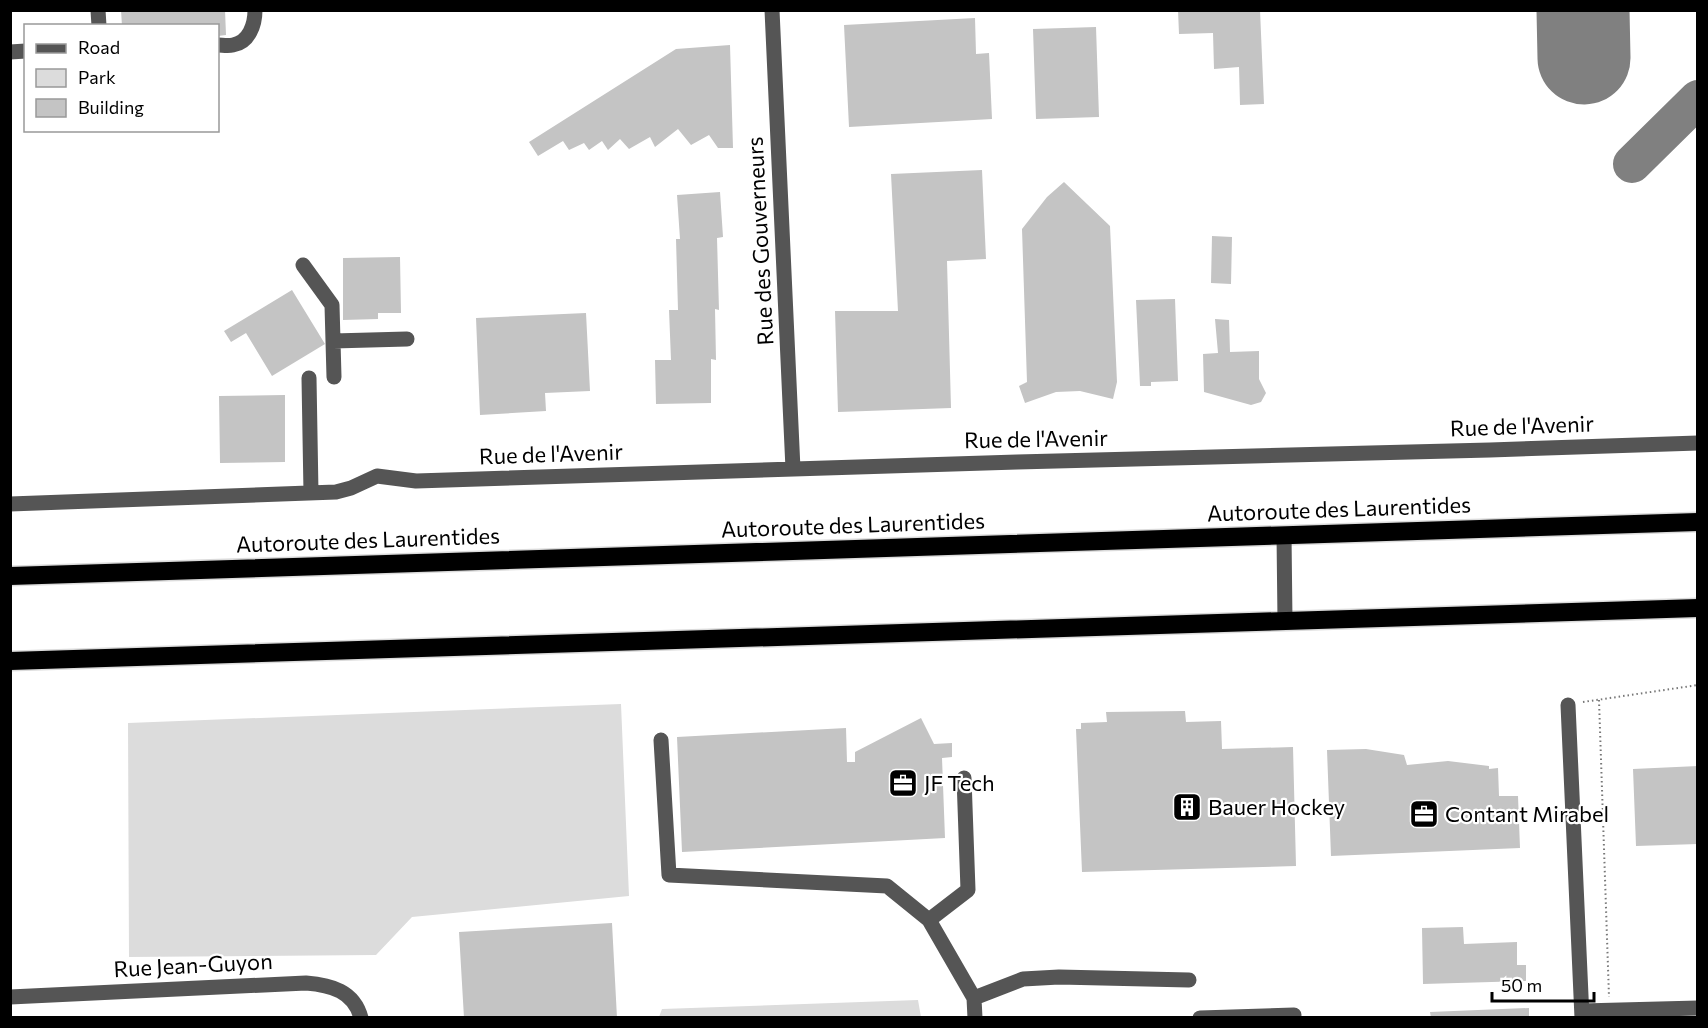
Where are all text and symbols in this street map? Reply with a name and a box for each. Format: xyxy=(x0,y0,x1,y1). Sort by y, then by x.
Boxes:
legend xyxy=(24,24,219,132)
text: Road xyxy=(78,36,120,58)
text: Park xyxy=(78,66,116,88)
text: Building xyxy=(78,96,144,118)
street label: Rue des Gouverneurs xyxy=(741,136,778,346)
street label: Rue de l'Avenir xyxy=(1450,409,1595,442)
street label: Rue de l'Avenir xyxy=(964,424,1108,453)
street label: Rue de l'Avenir xyxy=(479,437,624,470)
street label: Autoroute des Laurentides xyxy=(1206,490,1472,527)
street label: Autoroute des Laurentides xyxy=(720,506,986,543)
street label: Autoroute des Laurentides xyxy=(235,521,501,558)
office icon: JF Tech xyxy=(887,767,919,799)
place label: JF Tech xyxy=(924,769,995,796)
building icon: Bauer Hockey xyxy=(1171,791,1203,823)
place label: Bauer Hockey xyxy=(1208,793,1345,820)
office icon: Contant Mirabel xyxy=(1408,798,1440,830)
place label: Contant Mirabel xyxy=(1445,800,1609,827)
street label: Rue Jean-Guyon xyxy=(113,947,273,982)
scale bar xyxy=(1492,965,1594,1003)
text: 50 m xyxy=(1501,974,1542,996)

